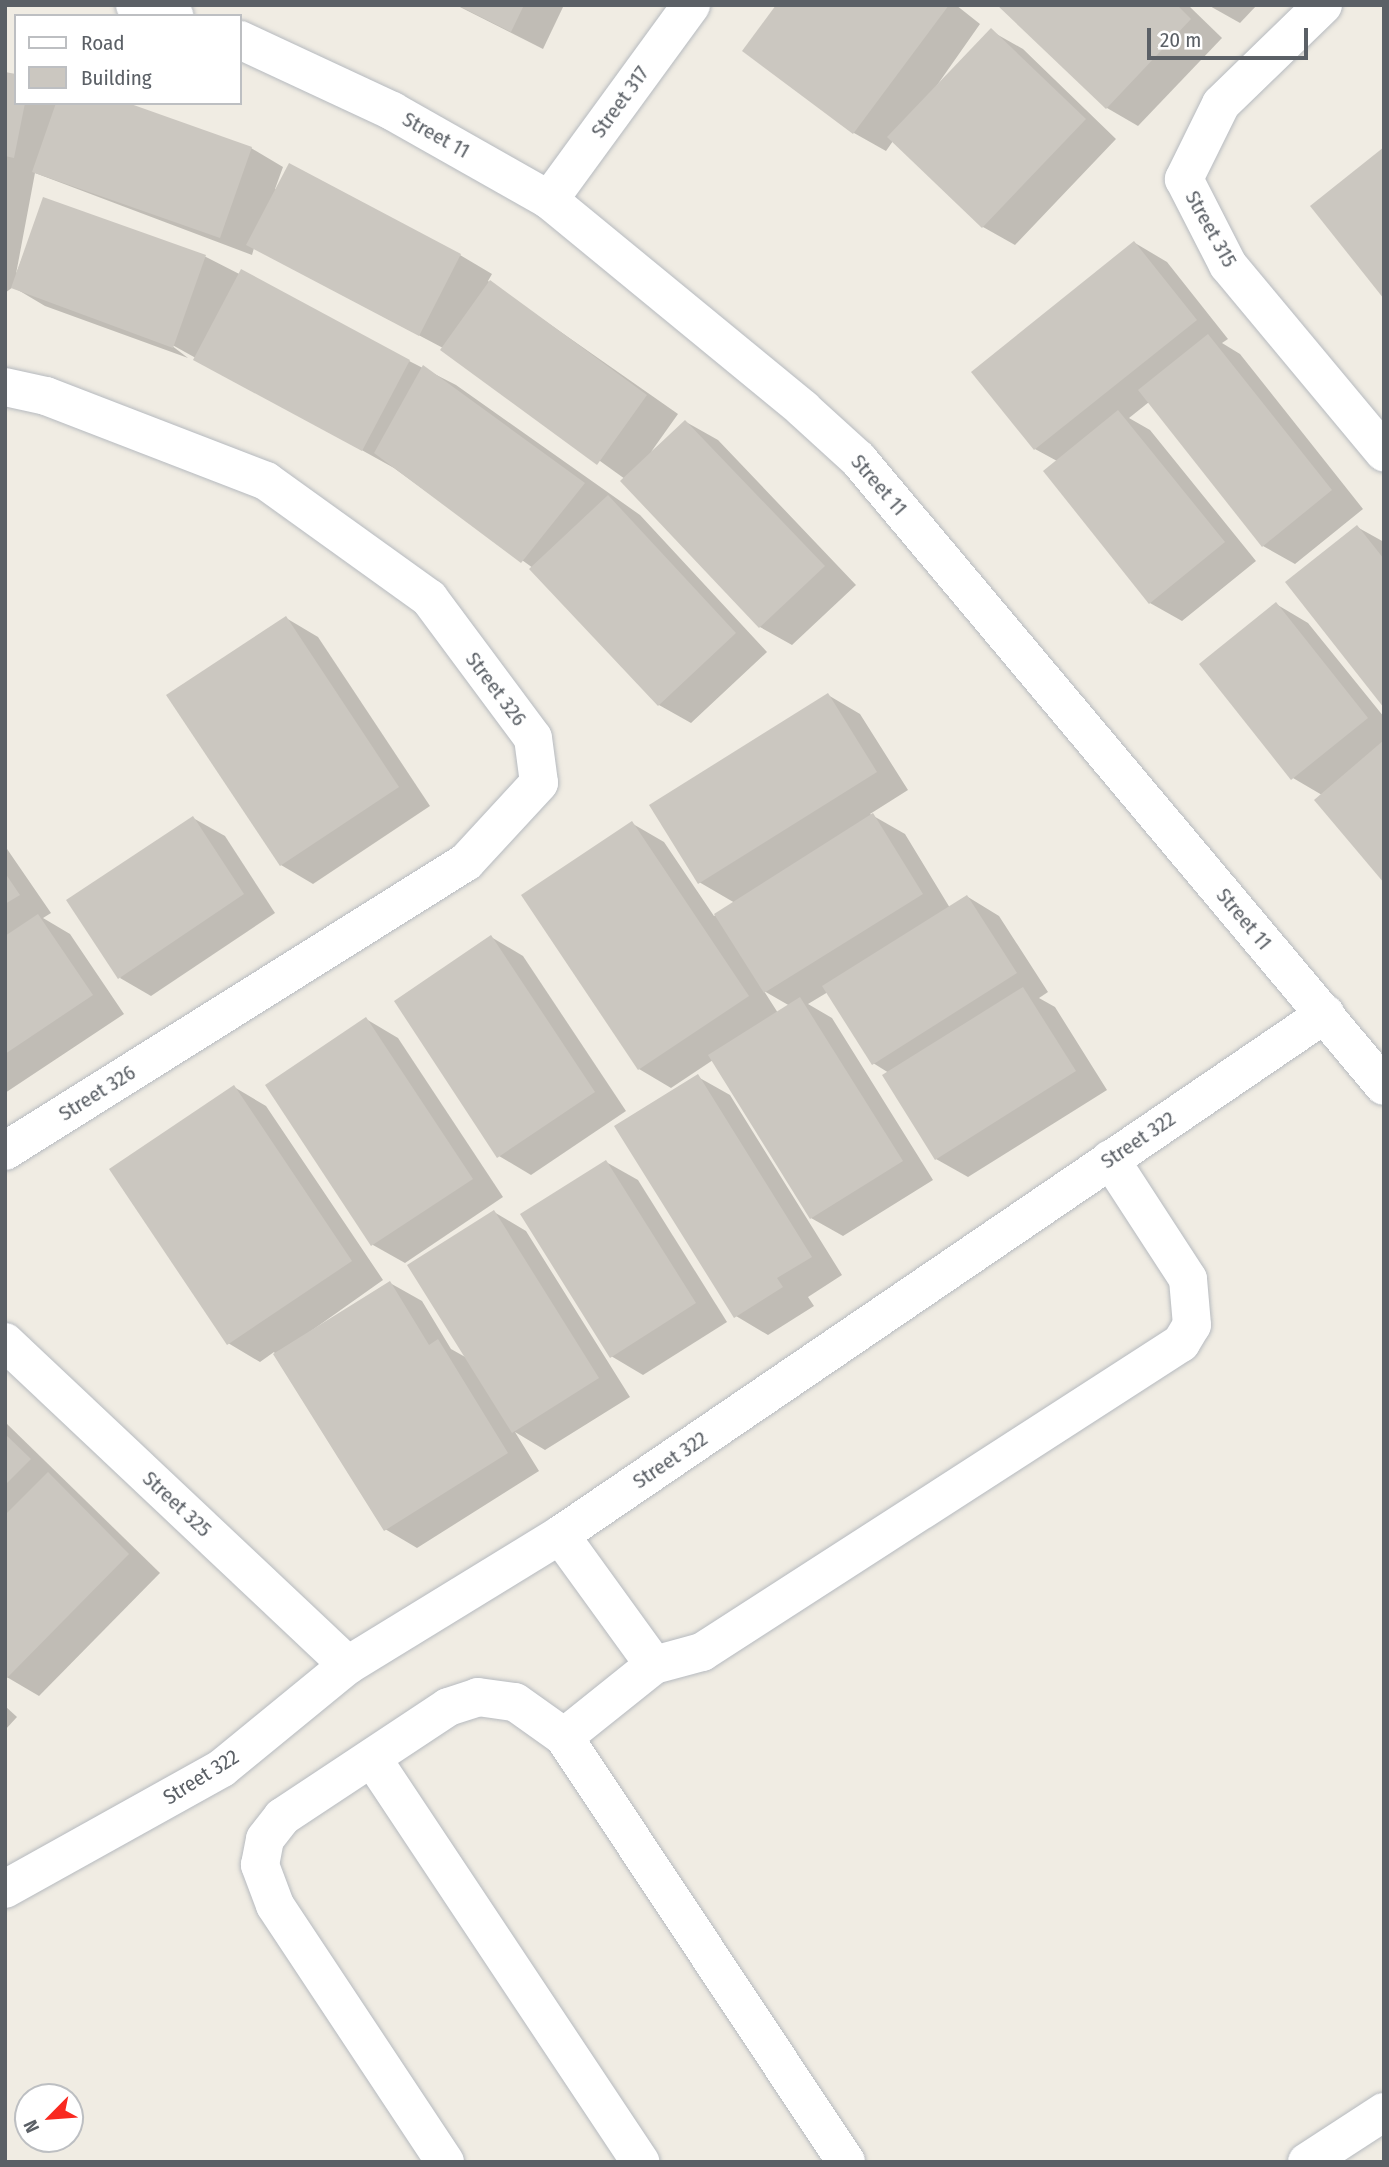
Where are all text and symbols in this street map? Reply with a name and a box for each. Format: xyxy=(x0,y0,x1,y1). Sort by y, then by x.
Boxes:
legend xyxy=(14,14,242,105)
scale bar xyxy=(1151,14,1312,58)
text: 20 m xyxy=(1160,27,1201,53)
text: Road xyxy=(81,30,125,56)
street label: Street 317 xyxy=(586,61,654,143)
text: Building xyxy=(81,65,152,91)
street label: Street 11 xyxy=(398,106,474,164)
street label: Street 315 xyxy=(1180,186,1242,272)
street label: Street 11 xyxy=(846,449,912,521)
street label: Street 326 xyxy=(460,647,532,731)
street label: Street 11 xyxy=(1211,883,1277,955)
street label: Street 326 xyxy=(54,1060,140,1126)
street label: Street 322 xyxy=(1096,1106,1180,1174)
street label: Street 322 xyxy=(628,1426,712,1494)
street label: Street 325 xyxy=(137,1466,217,1542)
street label: Street 322 xyxy=(159,1744,243,1810)
north arrow xyxy=(14,2083,84,2153)
text: N xyxy=(19,2116,44,2136)

